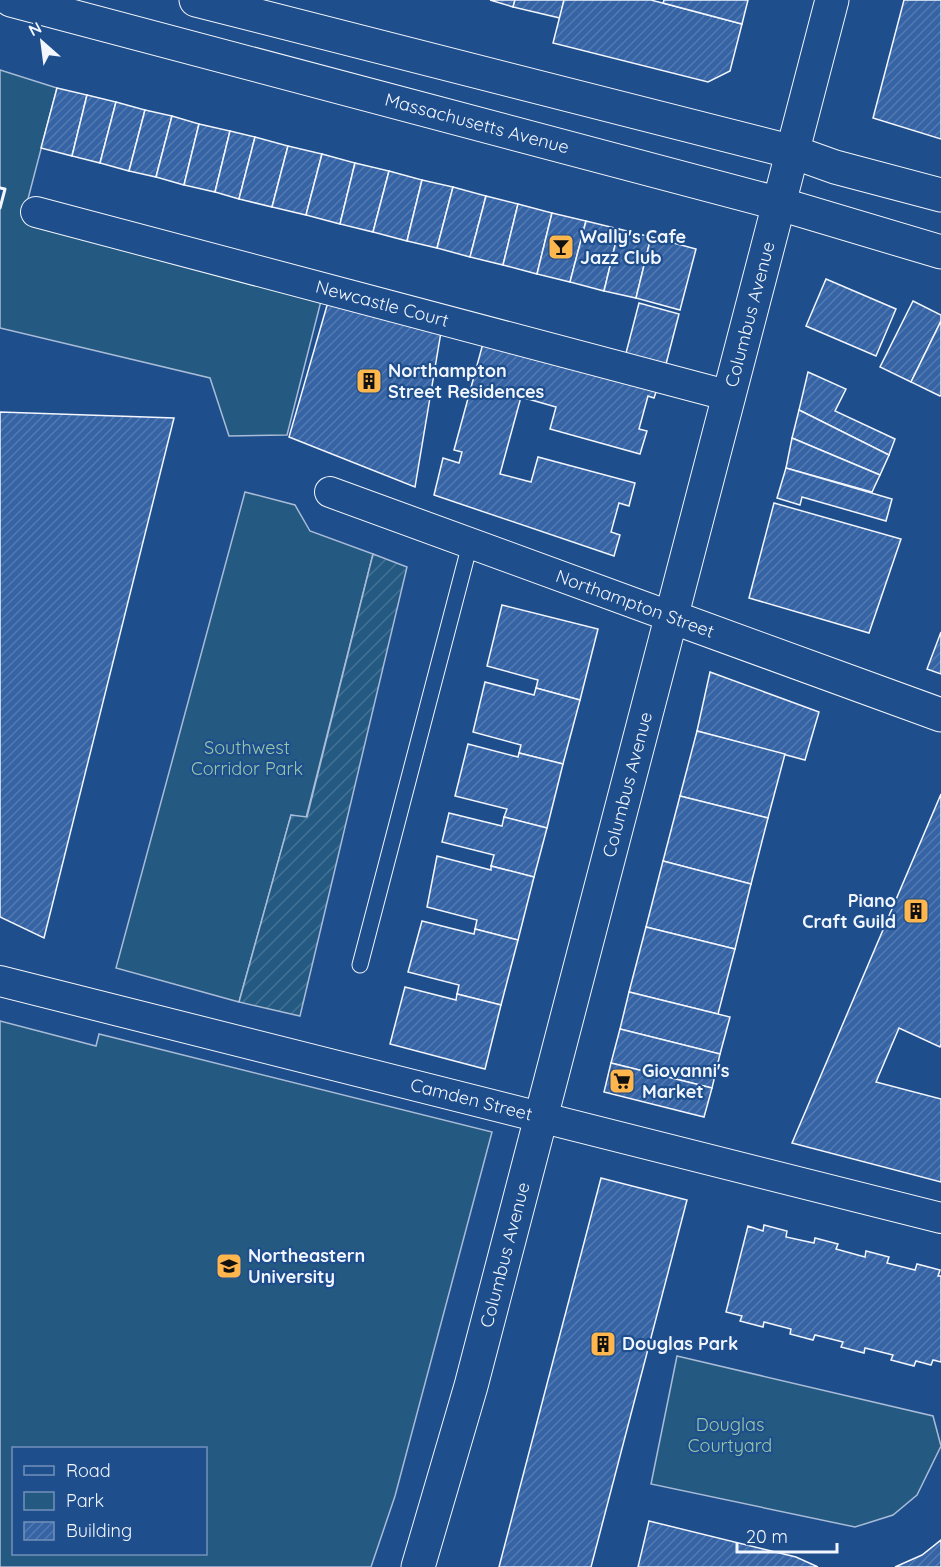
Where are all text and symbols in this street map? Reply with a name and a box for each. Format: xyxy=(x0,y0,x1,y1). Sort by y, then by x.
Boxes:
north arrow xyxy=(12,12,72,72)
text: N xyxy=(25,17,45,40)
street label: Massachusetts Avenue xyxy=(382,88,572,159)
place label: Wally's Cafe Jazz Club xyxy=(580,225,686,269)
bar icon: Wally's Cafe Jazz Club xyxy=(546,232,576,262)
street label: Columbus Avenue xyxy=(720,239,780,389)
street label: Newcastle Court xyxy=(313,275,451,332)
place label: Northampton Street Residences xyxy=(388,359,545,403)
building icon: Northampton Street Residences xyxy=(354,366,384,396)
street label: Northampton Street xyxy=(553,564,718,643)
street label: Columbus Avenue xyxy=(597,709,657,860)
park label: Southwest Corridor Park xyxy=(191,736,303,780)
place label: Piano Craft Guild xyxy=(802,889,896,933)
building icon: Piano Craft Guild xyxy=(901,896,931,926)
place label: Giovanni's Market xyxy=(642,1059,730,1103)
supermarket icon: Giovanni's Market xyxy=(607,1066,637,1096)
street label: Camden Street xyxy=(408,1073,535,1126)
street label: Columbus Avenue xyxy=(475,1180,535,1330)
place label: Northeastern University xyxy=(248,1244,365,1288)
school or university icon: Northeastern University xyxy=(214,1251,244,1281)
building icon: Douglas Park xyxy=(588,1329,618,1359)
place label: Douglas Park xyxy=(622,1332,738,1355)
park label: Douglas Courtyard xyxy=(688,1413,772,1457)
legend xyxy=(12,1447,207,1555)
text: Road xyxy=(66,1459,111,1482)
text: Park xyxy=(66,1489,104,1512)
scale bar xyxy=(737,1516,838,1554)
text: Building xyxy=(66,1519,132,1542)
text: 20 m xyxy=(746,1525,788,1548)

